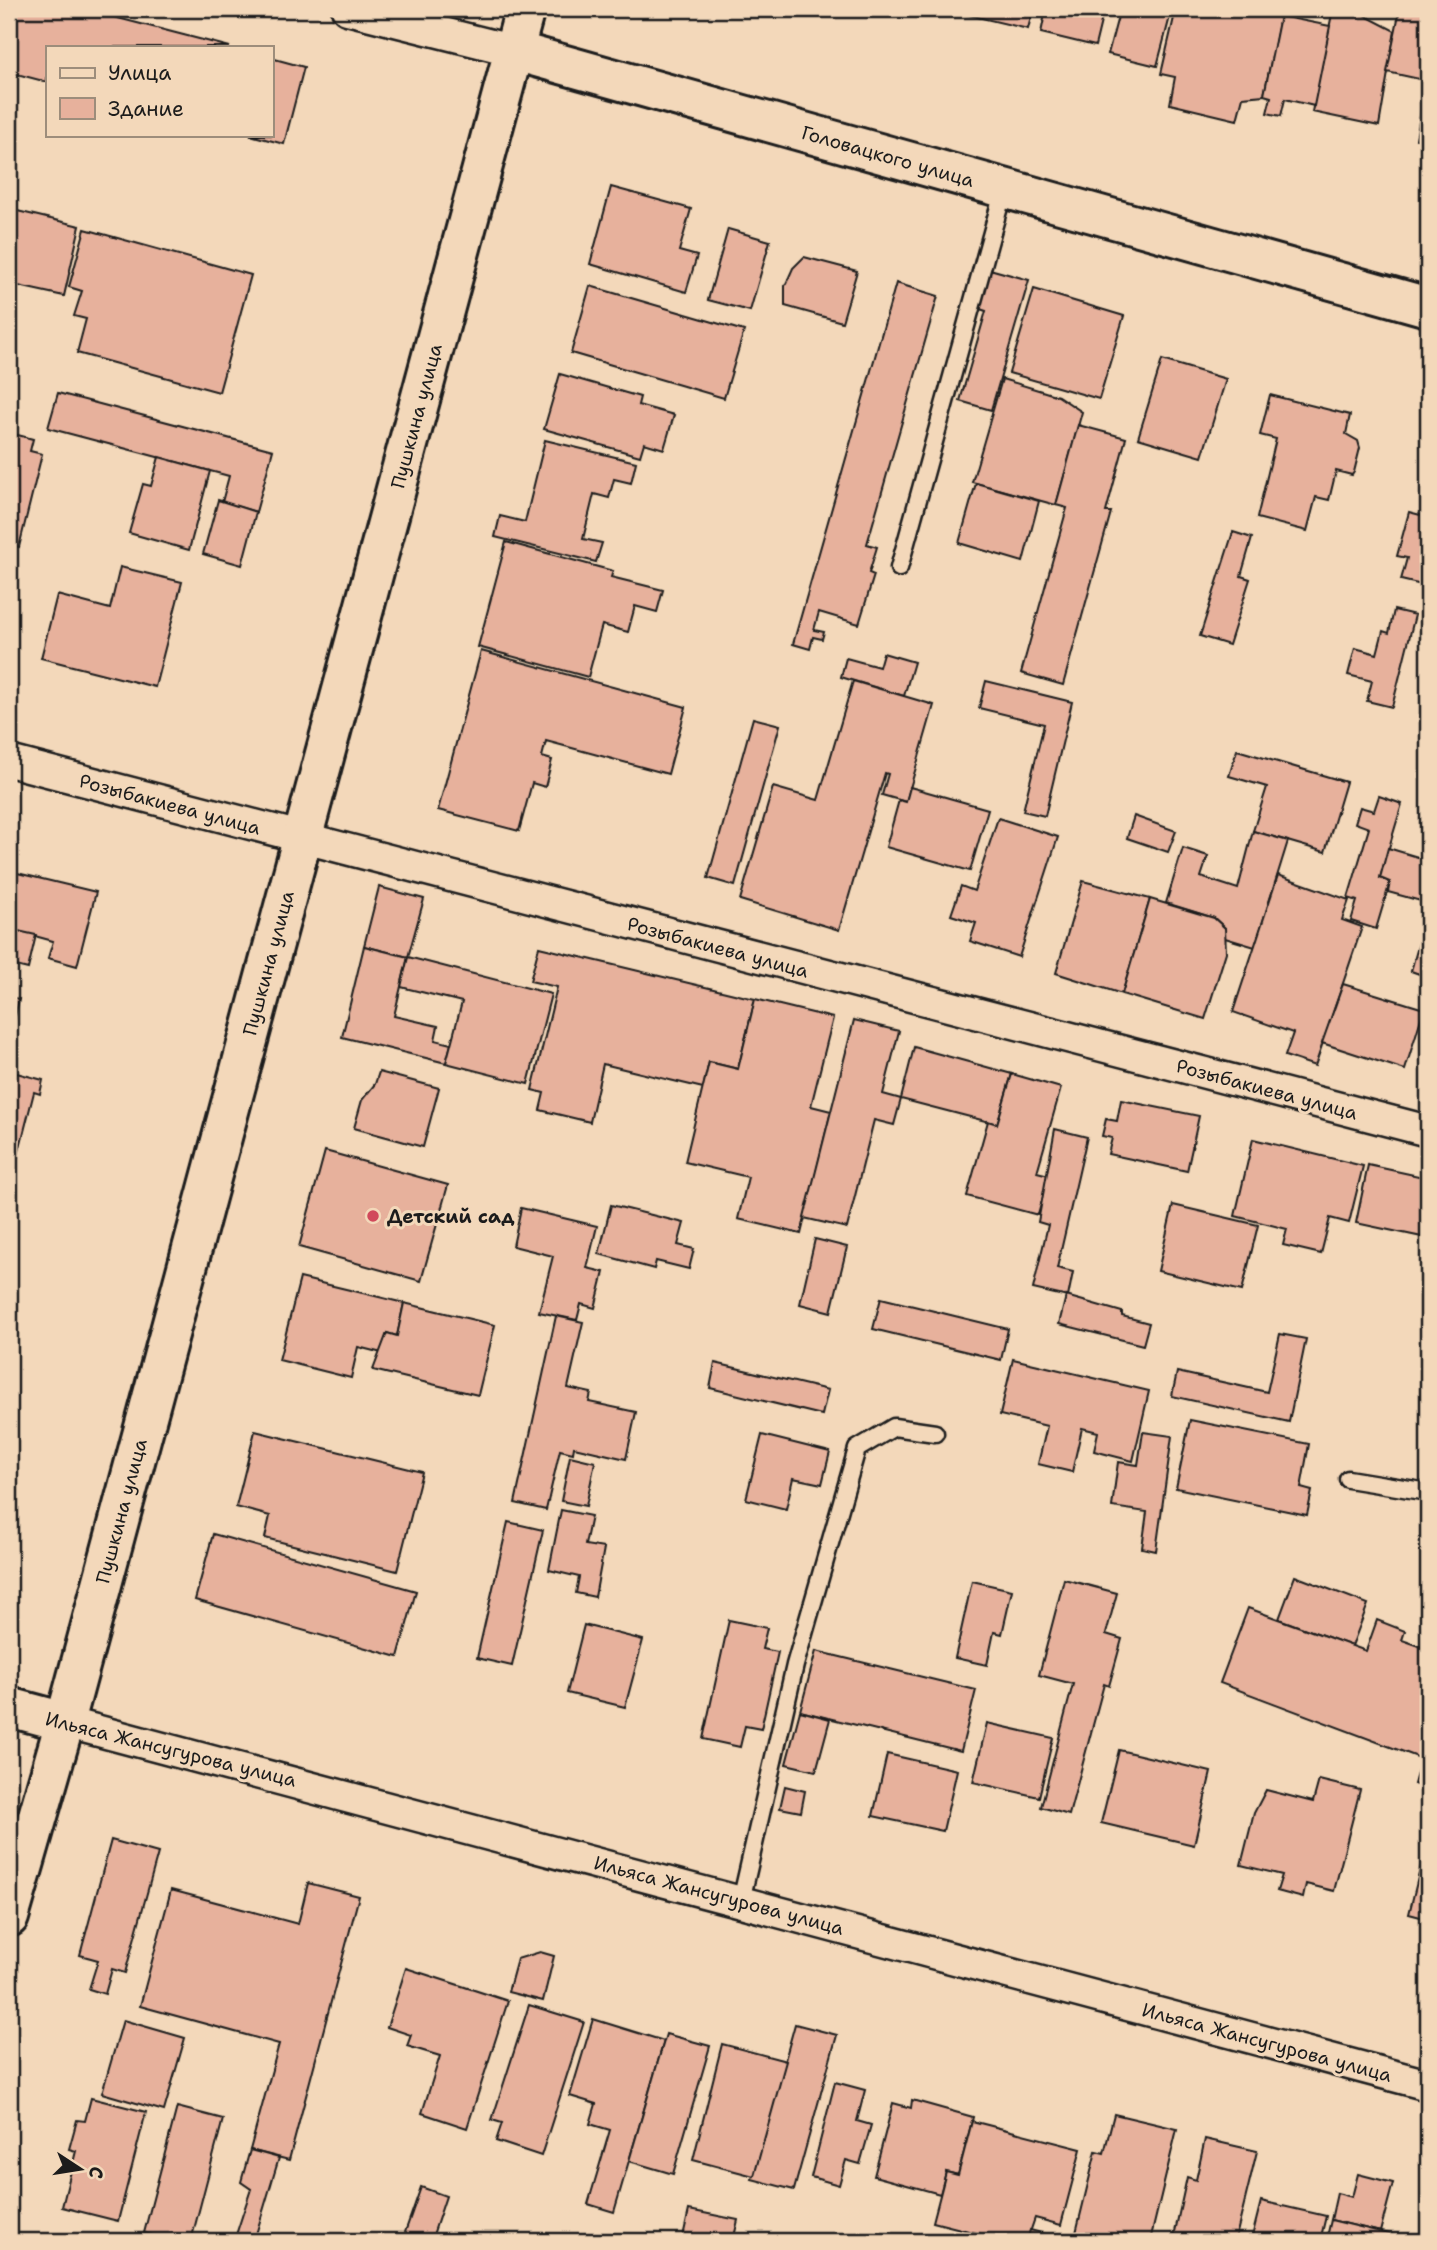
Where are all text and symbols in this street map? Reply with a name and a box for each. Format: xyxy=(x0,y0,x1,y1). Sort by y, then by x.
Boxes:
legend xyxy=(46,46,273,136)
text: Улица xyxy=(108,59,171,87)
text: Здание xyxy=(108,95,184,123)
street label: Головацкого улица xyxy=(799,120,977,193)
street label: Пушкина улица xyxy=(385,341,448,491)
street label: Розыбакиева улица xyxy=(76,768,263,841)
street label: Пушкина улица xyxy=(237,888,300,1038)
street label: Розыбакиева улица xyxy=(624,911,811,984)
street label: Розыбакиева улица xyxy=(1173,1053,1360,1126)
place label: Детский сад xyxy=(387,1204,515,1229)
marker: Детский сад xyxy=(365,1208,381,1224)
street label: Пушкина улица xyxy=(90,1436,153,1586)
street label: Ильяса Жансугурова улица xyxy=(43,1706,299,1793)
street label: Ильяса Жансугурова улица xyxy=(591,1850,847,1941)
street label: Ильяса Жансугурова улица xyxy=(1139,1997,1395,2088)
north arrow xyxy=(46,2134,116,2204)
text: С xyxy=(83,2164,110,2181)

